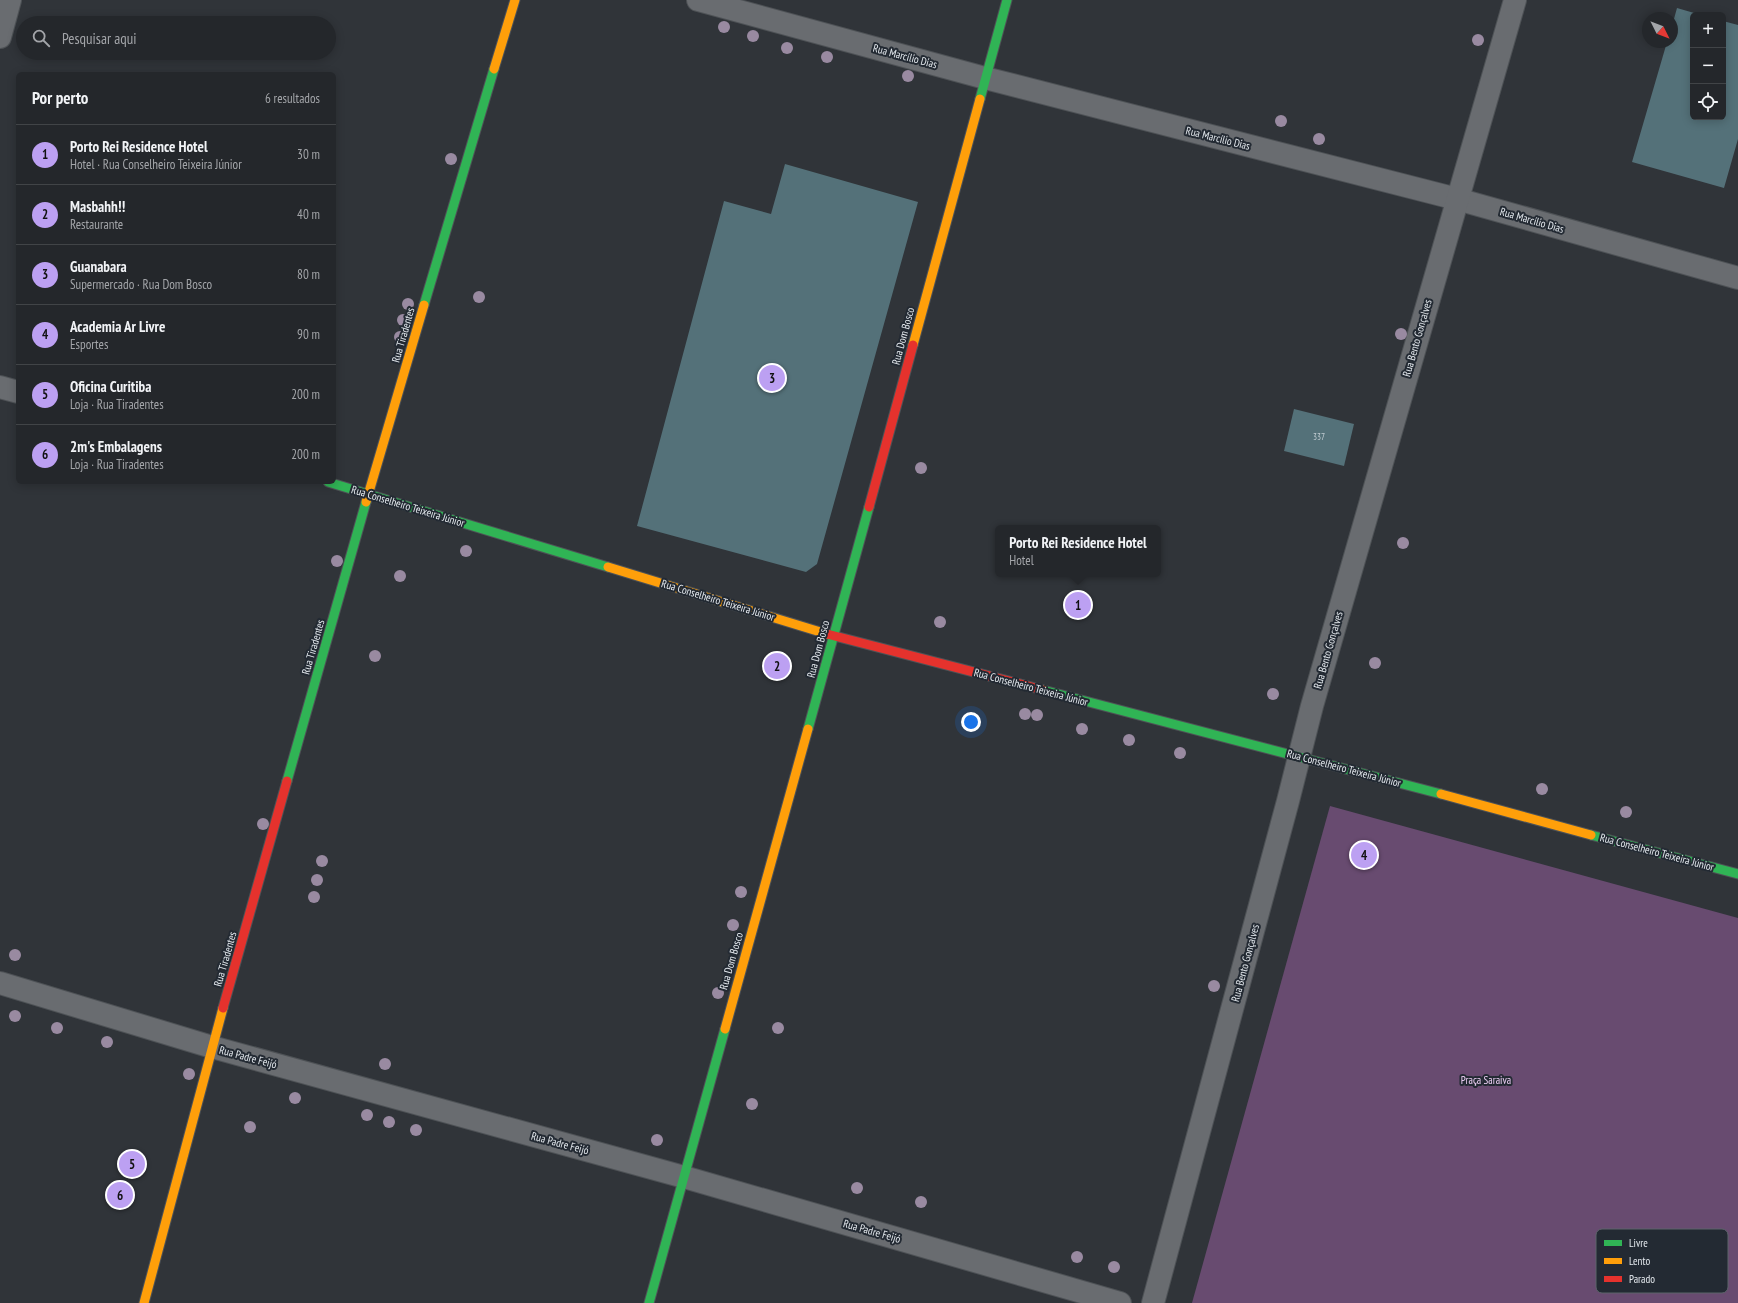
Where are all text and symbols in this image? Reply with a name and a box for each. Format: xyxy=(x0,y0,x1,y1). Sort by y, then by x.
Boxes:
north arrow xyxy=(1642,12,1678,48)
map controls xyxy=(1690,12,1726,120)
button: + xyxy=(1690,12,1726,48)
search box xyxy=(16,16,336,60)
icon: search xyxy=(30,27,52,49)
text: Pesquisar aqui xyxy=(62,29,136,48)
street label: Rua Marcílio Dias xyxy=(871,41,939,71)
button: − xyxy=(1690,48,1726,84)
button: locate xyxy=(1690,84,1726,120)
text: Por perto xyxy=(32,87,88,109)
text: 6 resultados xyxy=(265,90,320,107)
street label: Rua Marcílio Dias xyxy=(1184,123,1252,153)
text: Porto Rei Residence Hotel xyxy=(70,137,208,156)
text: 1 xyxy=(42,146,48,163)
text: 30 m xyxy=(297,146,320,163)
text: Hotel · Rua Conselheiro Teixeira Júnior xyxy=(70,156,242,173)
text: Masbahh!! xyxy=(70,197,125,216)
street label: Rua Marcílio Dias xyxy=(1498,204,1566,236)
text: 2 xyxy=(42,206,48,223)
text: 40 m xyxy=(297,206,320,223)
text: Restaurante xyxy=(70,216,123,233)
text: Guanabara xyxy=(70,257,127,276)
text: 3 xyxy=(42,266,48,283)
text: 80 m xyxy=(297,266,320,283)
text: Supermercado · Rua Dom Bosco xyxy=(70,276,212,293)
street label: Rua Bento Gonçalves xyxy=(1399,297,1435,378)
street label: Rua Dom Bosco xyxy=(889,305,917,366)
street label: Rua Tiradentes xyxy=(388,306,418,364)
text: Academia Ar Livre xyxy=(70,317,165,336)
text: 4 xyxy=(42,326,48,343)
text: 90 m xyxy=(297,326,320,343)
text: Esportes xyxy=(70,336,108,353)
pin: 3 xyxy=(759,363,785,393)
text: Oficina Curitiba xyxy=(70,377,151,396)
text: 5 xyxy=(42,386,48,403)
text: 200 m xyxy=(291,386,320,403)
text: Loja · Rua Tiradentes xyxy=(70,396,164,413)
house number: 337 xyxy=(1313,431,1325,442)
text: 2m's Embalagens xyxy=(70,437,162,456)
text: 6 xyxy=(42,446,48,463)
text: 200 m xyxy=(291,446,320,463)
text: Loja · Rua Tiradentes xyxy=(70,456,164,473)
street label: Rua Conselheiro Teixeira Júnior xyxy=(350,482,466,530)
popup xyxy=(995,525,1161,577)
text: Porto Rei Residence Hotel xyxy=(1009,533,1147,552)
text: Hotel xyxy=(1009,552,1034,569)
street label: Rua Conselheiro Teixeira Júnior xyxy=(660,576,776,624)
pin: 1 xyxy=(1065,590,1091,620)
street label: Rua Bento Gonçalves xyxy=(1310,609,1346,690)
street label: Rua Tiradentes xyxy=(298,618,328,676)
street label: Rua Dom Bosco xyxy=(804,618,832,679)
pin: 2 xyxy=(764,651,790,681)
street label: Rua Conselheiro Teixeira Júnior xyxy=(972,665,1090,709)
your location xyxy=(961,712,981,732)
street label: Rua Conselheiro Teixeira Júnior xyxy=(1285,746,1403,790)
street label: Rua Conselheiro Teixeira Júnior xyxy=(1598,830,1716,874)
pin: 4 xyxy=(1351,840,1377,870)
street label: Rua Bento Gonçalves xyxy=(1228,922,1262,1003)
street label: Rua Tiradentes xyxy=(210,930,240,988)
street label: Rua Dom Bosco xyxy=(716,931,746,991)
street label: Rua Padre Feijó xyxy=(218,1043,279,1071)
park label: Praça Saraiva xyxy=(1461,1073,1511,1087)
street label: Rua Padre Feijó xyxy=(530,1129,591,1157)
pin: 5 xyxy=(119,1149,145,1179)
pin: 6 xyxy=(107,1180,133,1210)
street label: Rua Padre Feijó xyxy=(842,1216,903,1246)
legend xyxy=(1596,1229,1728,1293)
text: Livre xyxy=(1629,1236,1648,1250)
text: Lento xyxy=(1629,1254,1650,1268)
text: Parado xyxy=(1629,1272,1655,1286)

